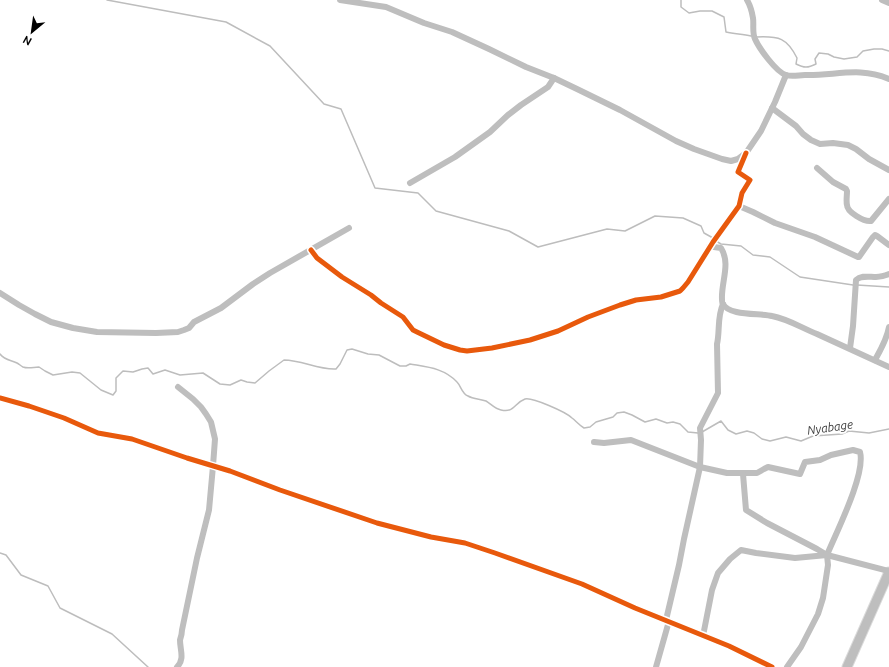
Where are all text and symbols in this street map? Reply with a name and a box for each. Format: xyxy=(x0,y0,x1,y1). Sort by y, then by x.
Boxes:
north arrow xyxy=(12,12,52,52)
text: N xyxy=(21,34,34,48)
water label: Nyabage xyxy=(806,417,854,437)

